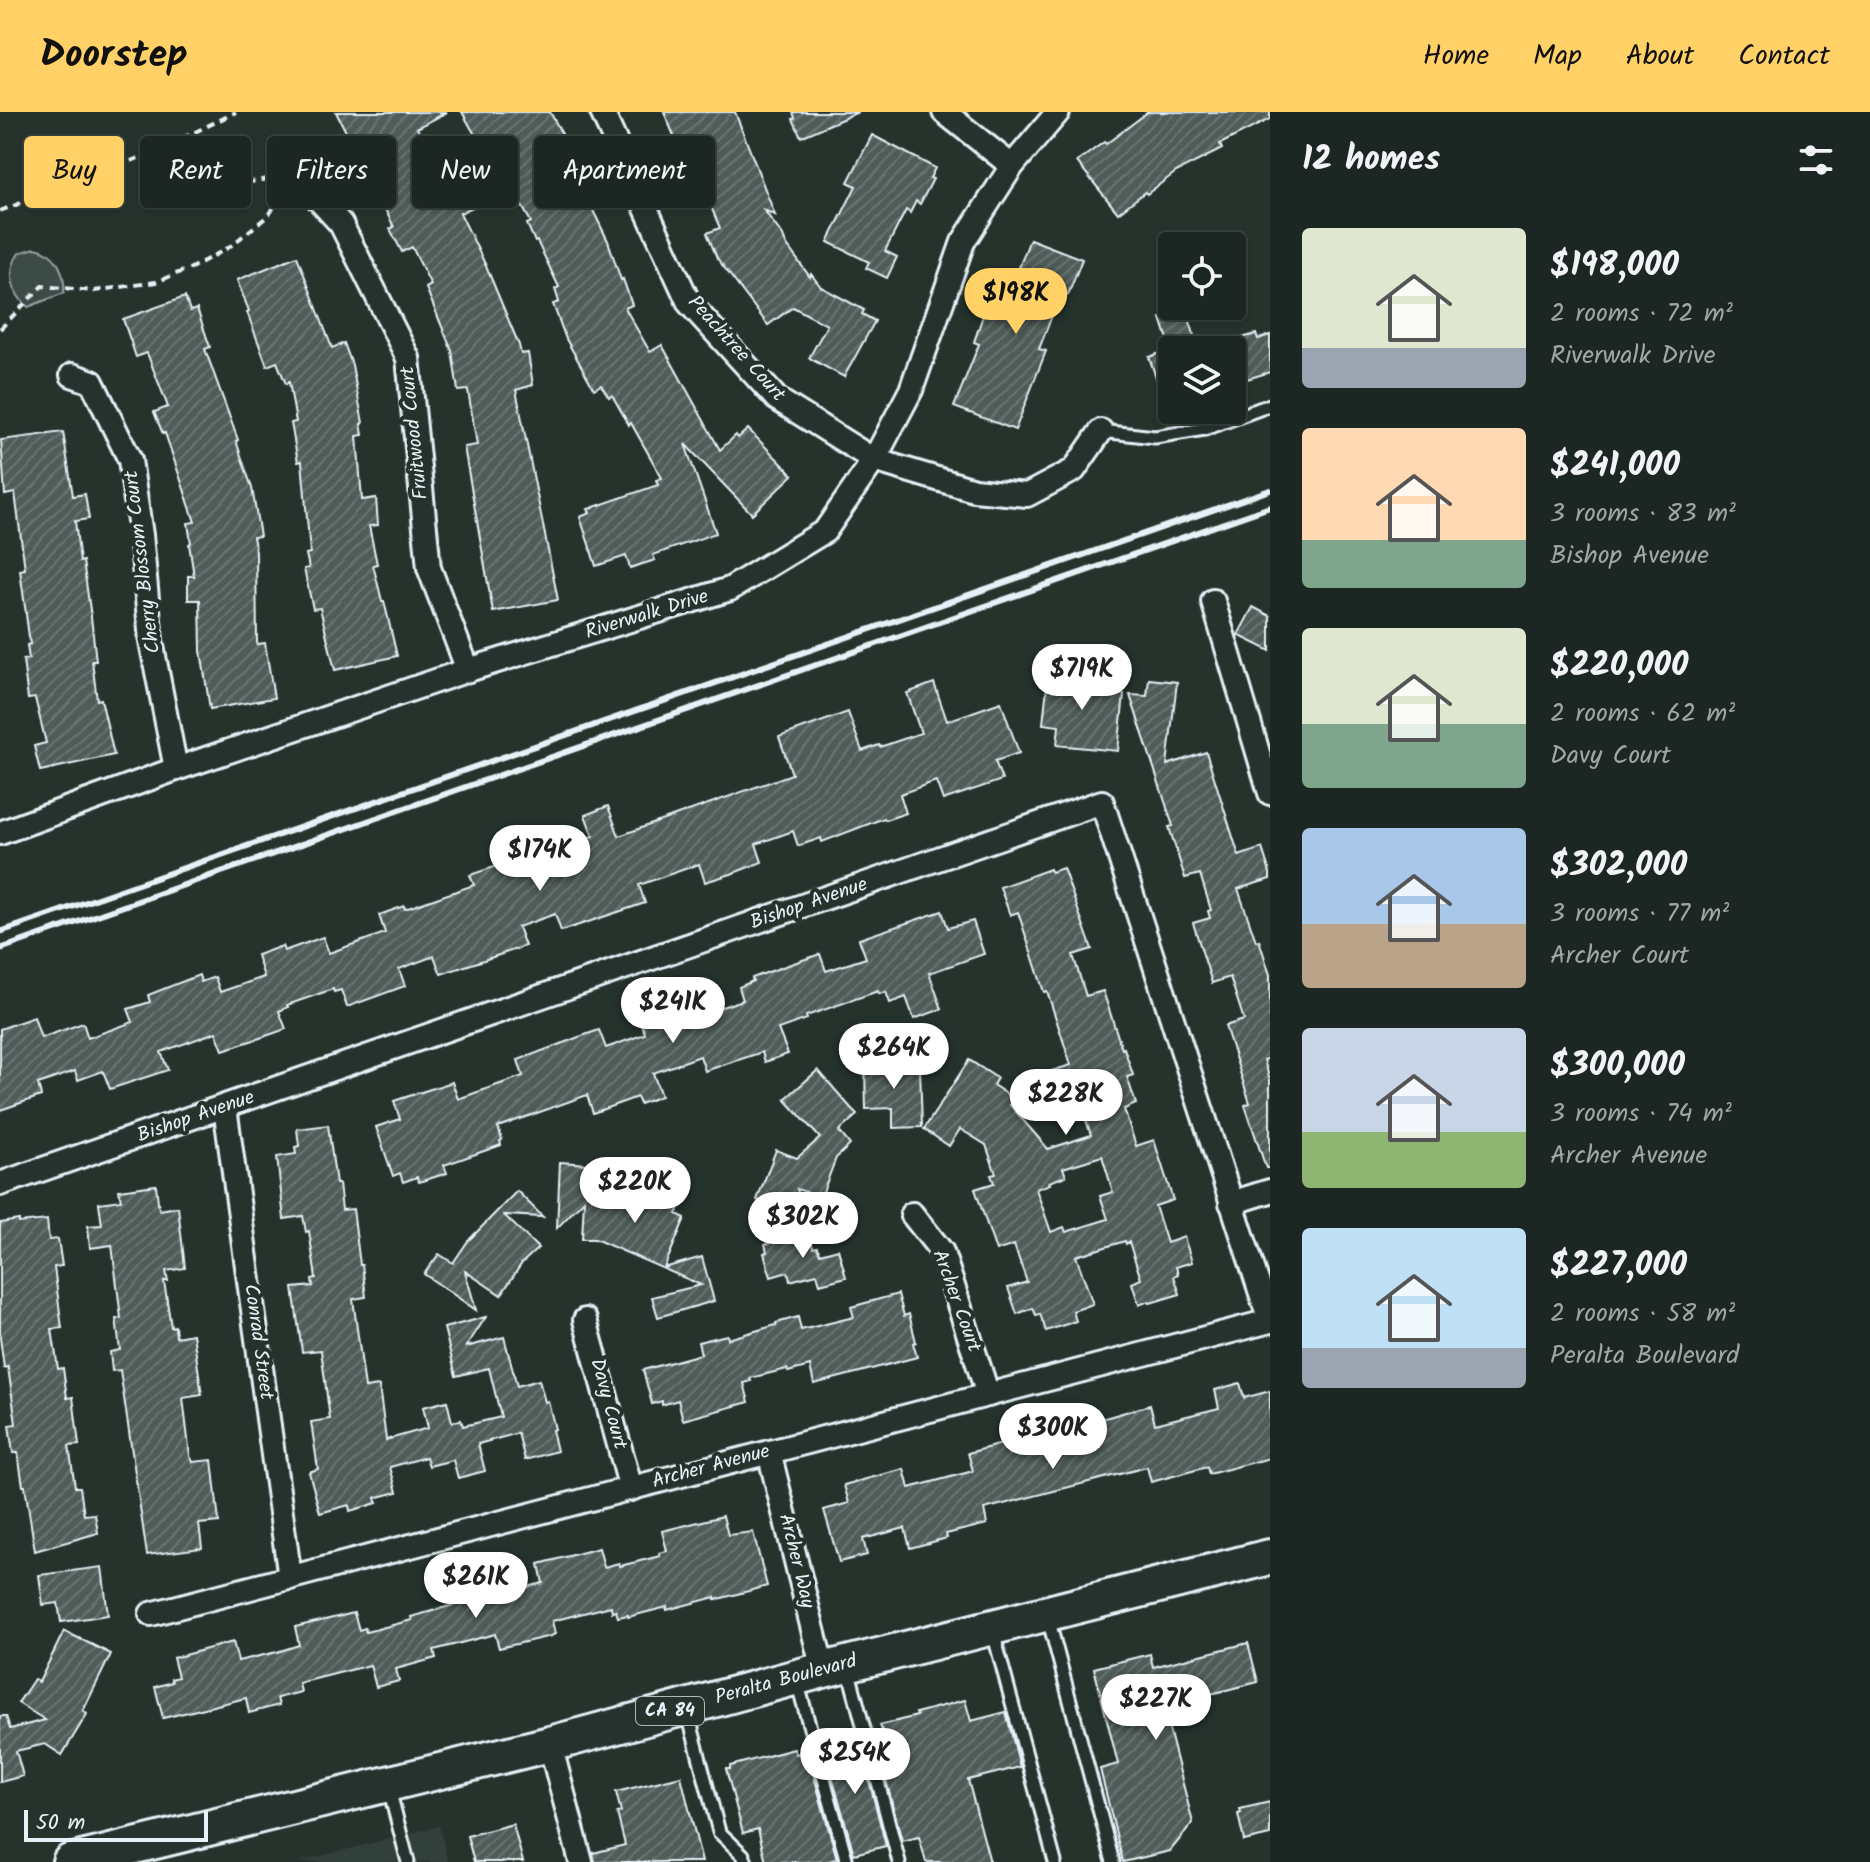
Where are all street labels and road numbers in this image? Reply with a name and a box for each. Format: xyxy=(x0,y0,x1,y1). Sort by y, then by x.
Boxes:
street label: Peachtree Court xyxy=(679,288,793,410)
street label: Fruitwood Court xyxy=(392,365,438,501)
street label: Cherry Blossom Court xyxy=(116,468,170,655)
street label: Riverwalk Drive xyxy=(581,581,713,649)
street label: Bishop Avenue xyxy=(746,869,872,939)
street label: Bishop Avenue xyxy=(133,1082,259,1152)
street label: Archer Court xyxy=(923,1245,989,1357)
street label: Conrad Street xyxy=(234,1282,282,1402)
street label: Davy Court xyxy=(580,1355,636,1453)
street label: Archer Avenue xyxy=(648,1436,774,1498)
street label: Archer Way xyxy=(769,1510,823,1612)
street label: Peralta Boulevard xyxy=(712,1645,861,1714)
road number: CA 84 xyxy=(636,1697,704,1725)

